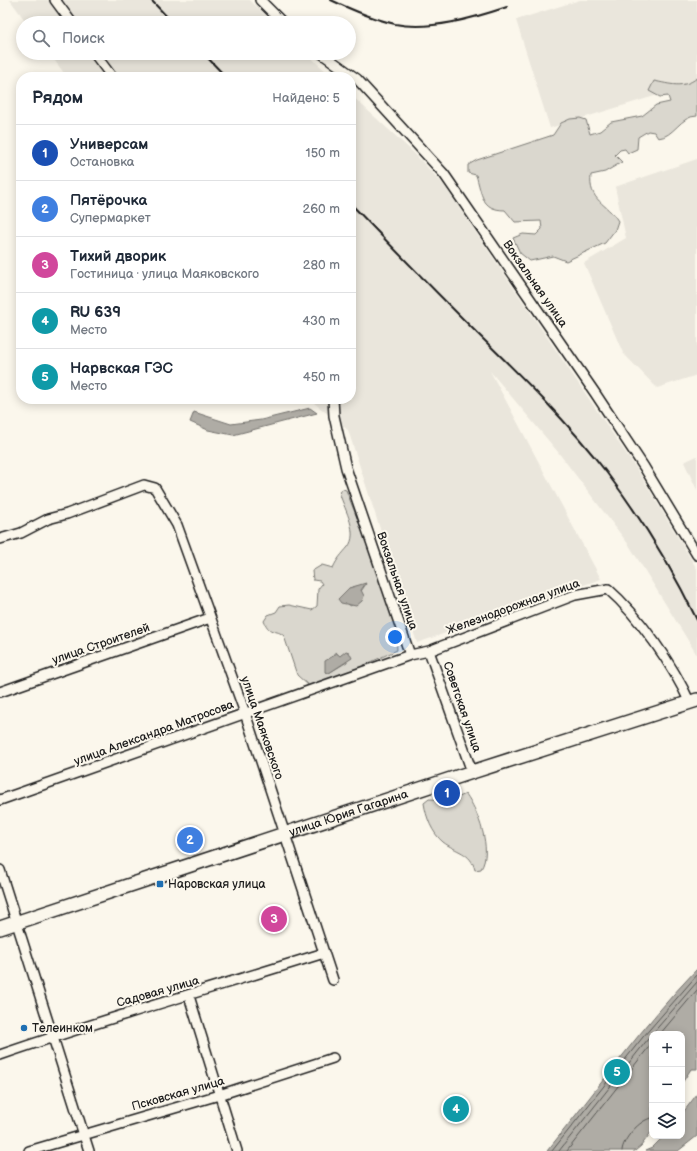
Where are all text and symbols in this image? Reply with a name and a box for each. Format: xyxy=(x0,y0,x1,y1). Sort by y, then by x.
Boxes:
search box xyxy=(16,16,356,60)
icon: search xyxy=(30,27,52,49)
text: Поиск xyxy=(62,29,105,48)
text: Рядом xyxy=(32,88,83,108)
text: Найдено: 5 xyxy=(272,90,340,106)
text: Универсам xyxy=(70,135,148,154)
text: 1 xyxy=(42,145,48,161)
text: 150 m xyxy=(306,145,340,161)
text: Остановка xyxy=(70,154,135,170)
text: Пятёрочка xyxy=(70,191,147,210)
text: 2 xyxy=(41,201,49,217)
text: 260 m xyxy=(302,201,340,217)
text: Супермаркет xyxy=(70,210,151,226)
street label: Вокзальная улица xyxy=(499,238,571,330)
text: Тихий дворик xyxy=(70,247,166,266)
text: 3 xyxy=(41,257,49,273)
text: 280 m xyxy=(303,257,340,273)
text: Гостиница · улица Маяковского xyxy=(70,266,259,282)
text: RU 639 xyxy=(70,303,121,322)
text: 4 xyxy=(41,313,49,329)
text: 430 m xyxy=(302,313,340,329)
text: Место xyxy=(70,322,107,338)
text: Нарвская ГЭС xyxy=(70,359,173,378)
text: 5 xyxy=(41,369,49,385)
text: 450 m xyxy=(303,369,340,385)
text: Место xyxy=(70,378,107,394)
street label: Вокзальная улица xyxy=(373,530,421,632)
street label: Железнодорожная улица xyxy=(444,576,582,638)
street label: улица Строителей xyxy=(50,620,152,668)
your location xyxy=(385,627,405,647)
street label: Советская улица xyxy=(439,660,485,754)
street label: улица Маяковского xyxy=(237,675,287,781)
street label: улица Александра Матросова xyxy=(72,697,236,769)
pin: 1 xyxy=(434,778,460,808)
street label: улица Юрия Гагарина xyxy=(287,786,410,839)
pin: 2 xyxy=(177,825,203,855)
place label: Наровская улица xyxy=(168,877,266,892)
marker: Наровская улица xyxy=(155,879,165,889)
pin: 3 xyxy=(261,904,287,934)
street label: Садовая улица xyxy=(115,973,201,1011)
place label: Телеинком xyxy=(32,1021,93,1036)
marker: Телеинком xyxy=(19,1023,29,1033)
map controls xyxy=(649,1031,685,1139)
button: + xyxy=(649,1031,685,1067)
pin: 5 xyxy=(604,1057,630,1087)
button: − xyxy=(649,1067,685,1103)
street label: Псковская улица xyxy=(130,1074,226,1114)
pin: 4 xyxy=(443,1094,469,1124)
button: layers xyxy=(649,1103,685,1139)

